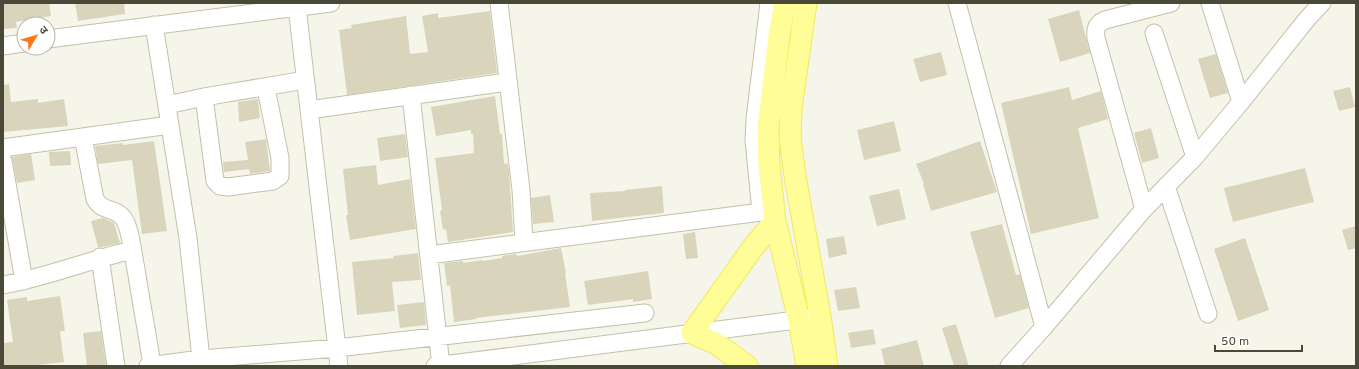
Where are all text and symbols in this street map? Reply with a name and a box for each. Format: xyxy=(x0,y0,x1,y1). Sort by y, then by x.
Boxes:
north arrow xyxy=(16,16,56,56)
text: उ xyxy=(36,24,51,38)
scale bar xyxy=(1215,327,1302,353)
text: 50 m xyxy=(1221,334,1249,350)

